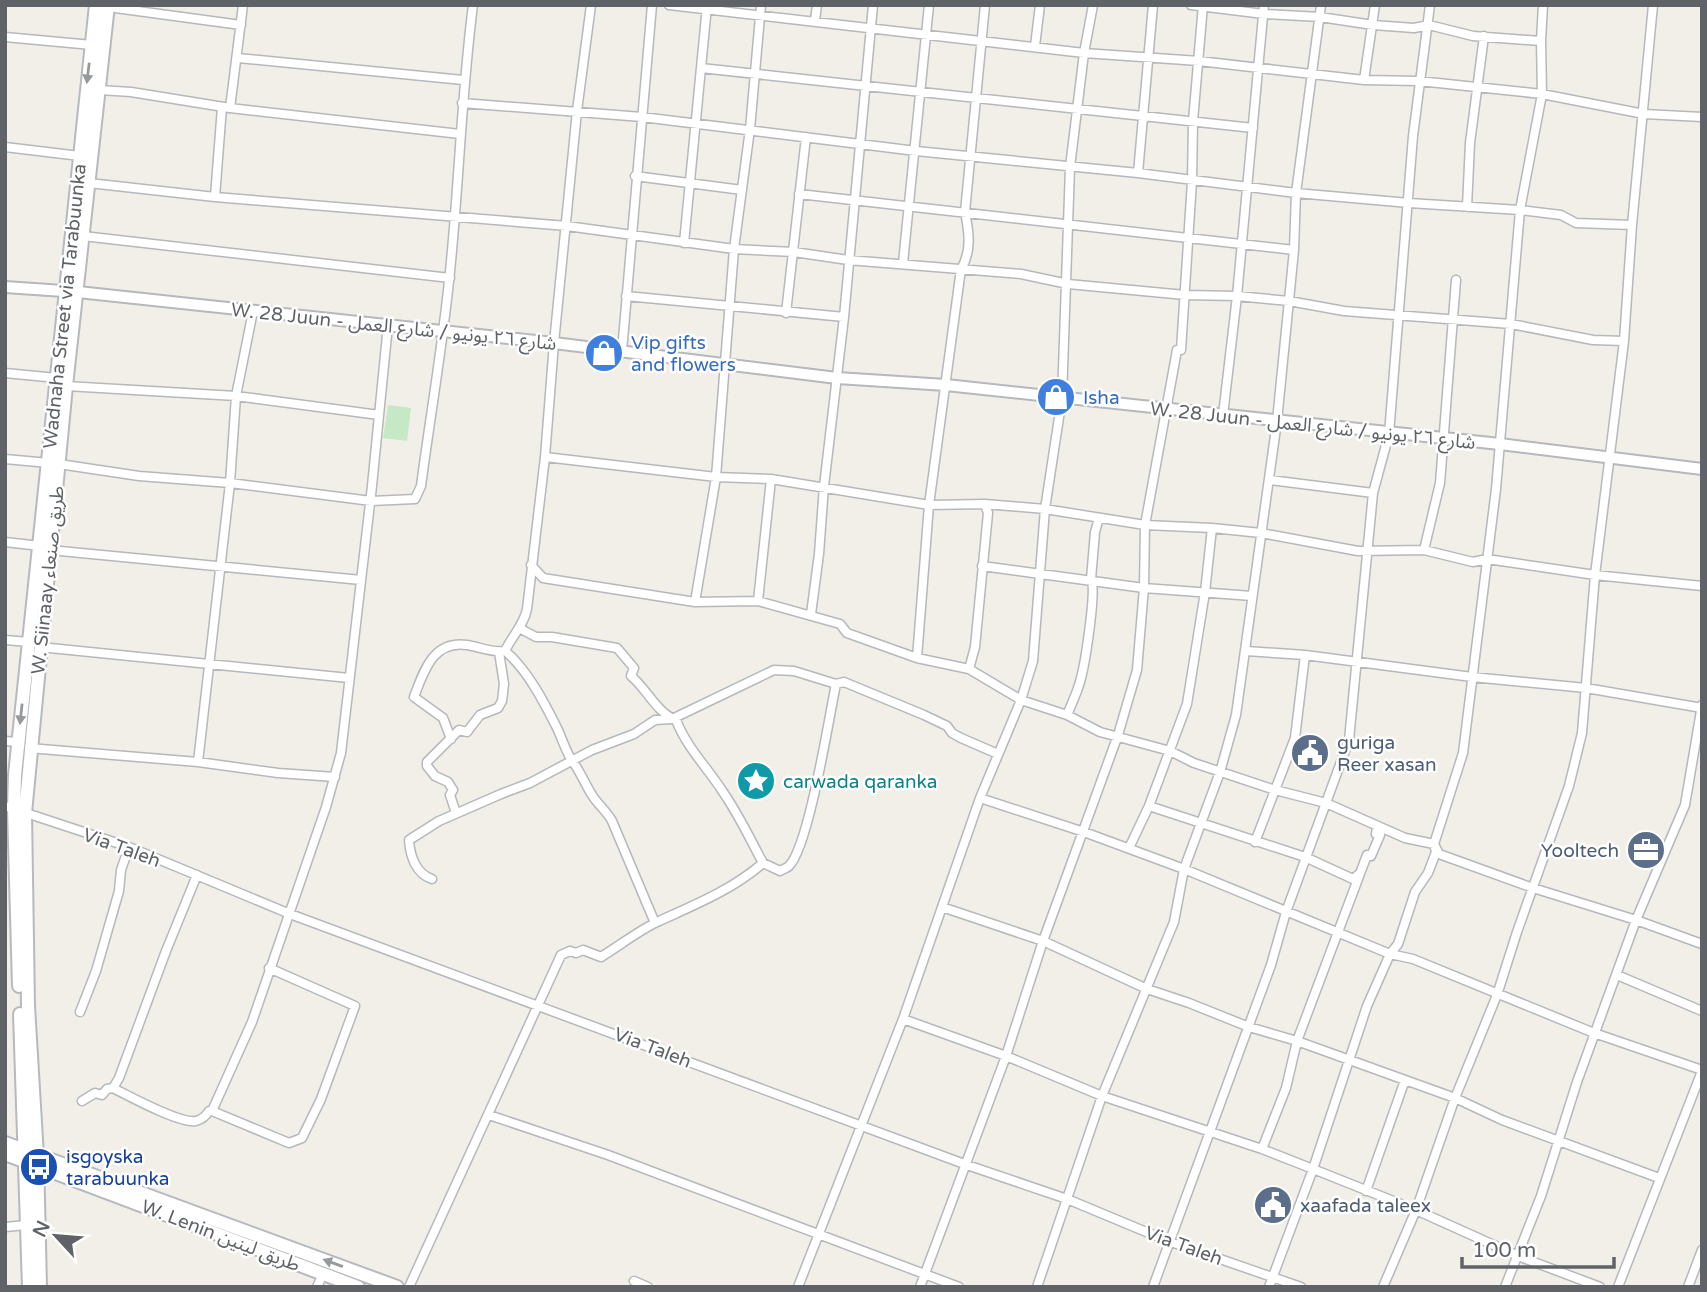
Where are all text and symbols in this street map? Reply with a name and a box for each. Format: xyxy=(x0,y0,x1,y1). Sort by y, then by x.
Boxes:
one-way arrow xyxy=(83,62,94,84)
street label: Wadnaha Street via Tarabuunka xyxy=(39,163,91,450)
street label: W. 28 Juun - شارع ٢٦ يونيو / شارع العمل xyxy=(230,299,558,357)
shop icon: Vip gifts and flowers xyxy=(583,332,625,374)
place label: Vip gifts and flowers xyxy=(631,332,736,376)
shop icon: Isha xyxy=(1035,376,1077,418)
place label: Isha xyxy=(1083,387,1120,409)
street label: W. 28 Juun - شارع ٢٦ يونيو / شارع العمل xyxy=(1149,398,1477,456)
street label: W. Siinaay طريق صنعاء xyxy=(27,484,69,676)
one-way arrow xyxy=(16,703,27,725)
public building icon: guriga Reer xasan xyxy=(1289,732,1331,774)
place label: guriga Reer xasan xyxy=(1337,732,1437,776)
place icon: carwada qaranka xyxy=(735,760,777,802)
place label: carwada qaranka xyxy=(783,771,937,793)
street label: Via Taleh xyxy=(80,824,164,872)
office icon: Yooltech xyxy=(1625,829,1667,871)
place label: Yooltech xyxy=(1541,840,1619,862)
street label: Via Taleh xyxy=(611,1023,694,1073)
bus stop icon: isgoyska tarabuunka xyxy=(18,1146,60,1188)
place label: isgoyska tarabuunka xyxy=(66,1146,169,1190)
public building icon: xaafada taleex xyxy=(1252,1184,1294,1226)
place label: xaafada taleex xyxy=(1300,1195,1431,1217)
street label: W. Lenin طريق لينين xyxy=(138,1196,303,1276)
north arrow xyxy=(21,1201,91,1271)
text: N xyxy=(28,1217,55,1241)
street label: Via Taleh xyxy=(1142,1222,1226,1270)
scale bar xyxy=(1462,1226,1614,1270)
text: 100 m xyxy=(1472,1238,1536,1263)
one-way arrow xyxy=(323,1257,344,1268)

